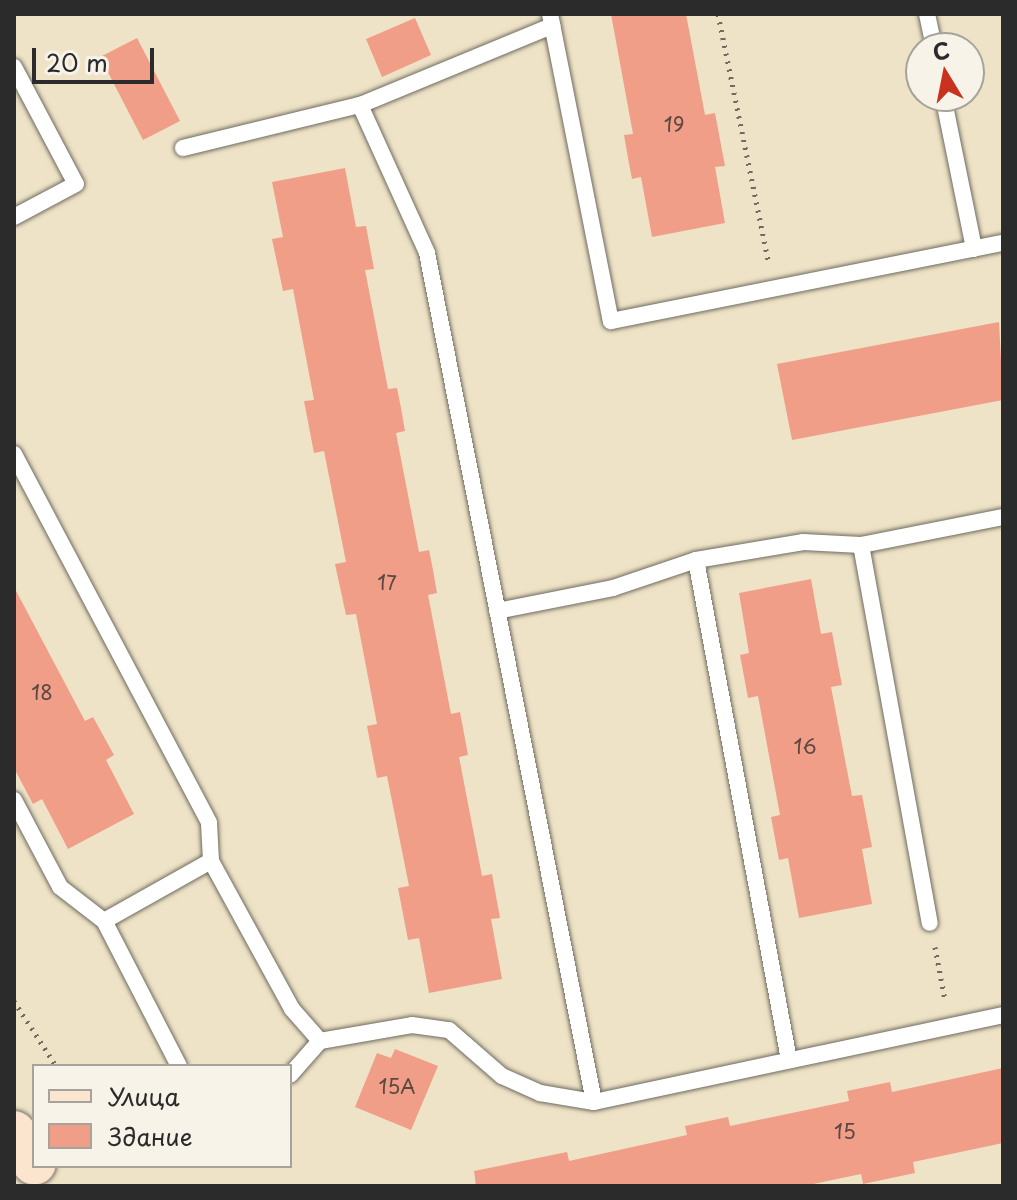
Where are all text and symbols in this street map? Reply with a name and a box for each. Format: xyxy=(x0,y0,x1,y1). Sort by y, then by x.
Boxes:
scale bar xyxy=(36,32,158,82)
north arrow xyxy=(905,32,985,112)
text: С xyxy=(930,32,952,68)
text: 20 m xyxy=(46,44,108,80)
house number: 19 xyxy=(664,112,684,136)
house number: 17 xyxy=(377,570,397,594)
house number: 18 xyxy=(31,680,53,704)
house number: 16 xyxy=(794,734,816,758)
legend xyxy=(32,1064,292,1168)
house number: 15А xyxy=(378,1074,416,1098)
text: Улица xyxy=(108,1078,180,1114)
text: Здание xyxy=(108,1118,193,1154)
house number: 15 xyxy=(834,1119,856,1143)

